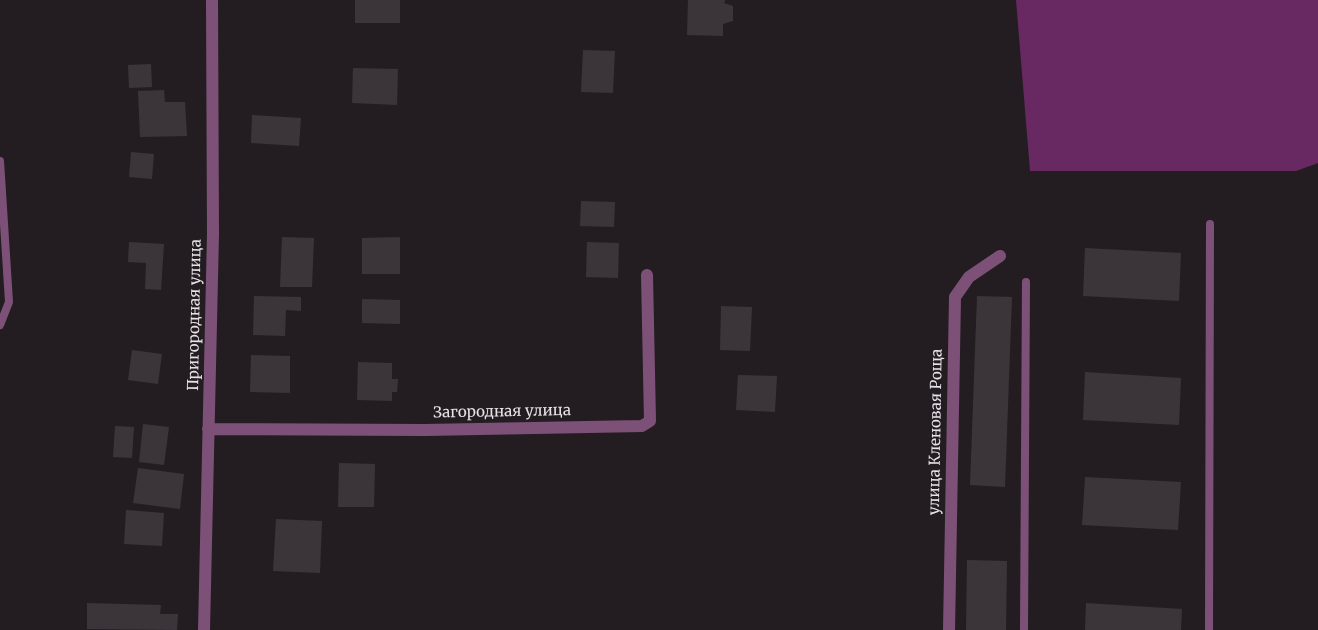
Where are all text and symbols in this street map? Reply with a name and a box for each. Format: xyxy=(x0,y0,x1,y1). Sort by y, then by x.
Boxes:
street label: Пригородная улица xyxy=(185,239,205,391)
street label: улица Кленовая Роща xyxy=(926,349,946,515)
street label: Загородная улица xyxy=(433,402,571,422)

